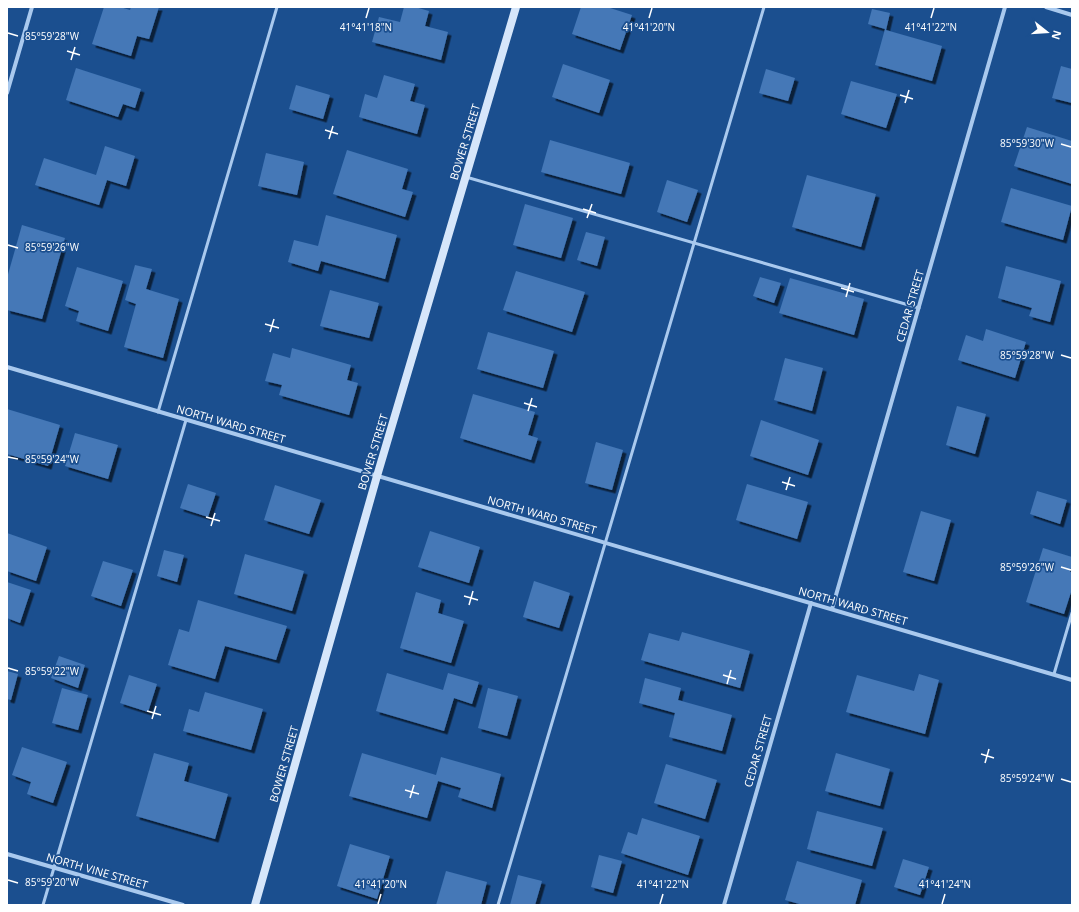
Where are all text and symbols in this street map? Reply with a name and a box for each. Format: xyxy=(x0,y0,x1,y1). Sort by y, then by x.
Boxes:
north arrow xyxy=(1027,12,1067,52)
text: 41°41'18"N xyxy=(340,20,392,34)
text: 41°41'20"N xyxy=(623,20,675,34)
text: 41°41'22"N xyxy=(905,20,957,34)
text: 85°59'28"W xyxy=(25,29,80,43)
text: N xyxy=(1049,29,1066,42)
street label: BOWER STREET xyxy=(446,102,483,182)
text: 85°59'30"W xyxy=(1000,136,1055,150)
text: 85°59'26"W xyxy=(25,240,80,254)
street label: CEDAR STREET xyxy=(892,268,927,344)
text: 85°59'28"W xyxy=(1000,348,1055,362)
street label: NORTH WARD STREET xyxy=(175,401,287,446)
street label: BOWER STREET xyxy=(354,412,391,492)
text: 85°59'24"W xyxy=(25,452,80,466)
street label: NORTH WARD STREET xyxy=(486,492,598,537)
text: 85°59'26"W xyxy=(1000,560,1055,574)
street label: NORTH WARD STREET xyxy=(797,583,909,628)
text: 85°59'22"W xyxy=(25,664,80,678)
street label: CEDAR STREET xyxy=(740,713,775,789)
street label: BOWER STREET xyxy=(265,724,302,804)
text: 85°59'24"W xyxy=(1000,771,1055,785)
street label: NORTH VINE STREET xyxy=(45,849,150,892)
text: 85°59'20"W xyxy=(25,875,80,889)
text: 41°41'20"N xyxy=(355,877,407,891)
text: 41°41'22"N xyxy=(637,877,689,891)
text: 41°41'24"N xyxy=(919,877,971,891)

